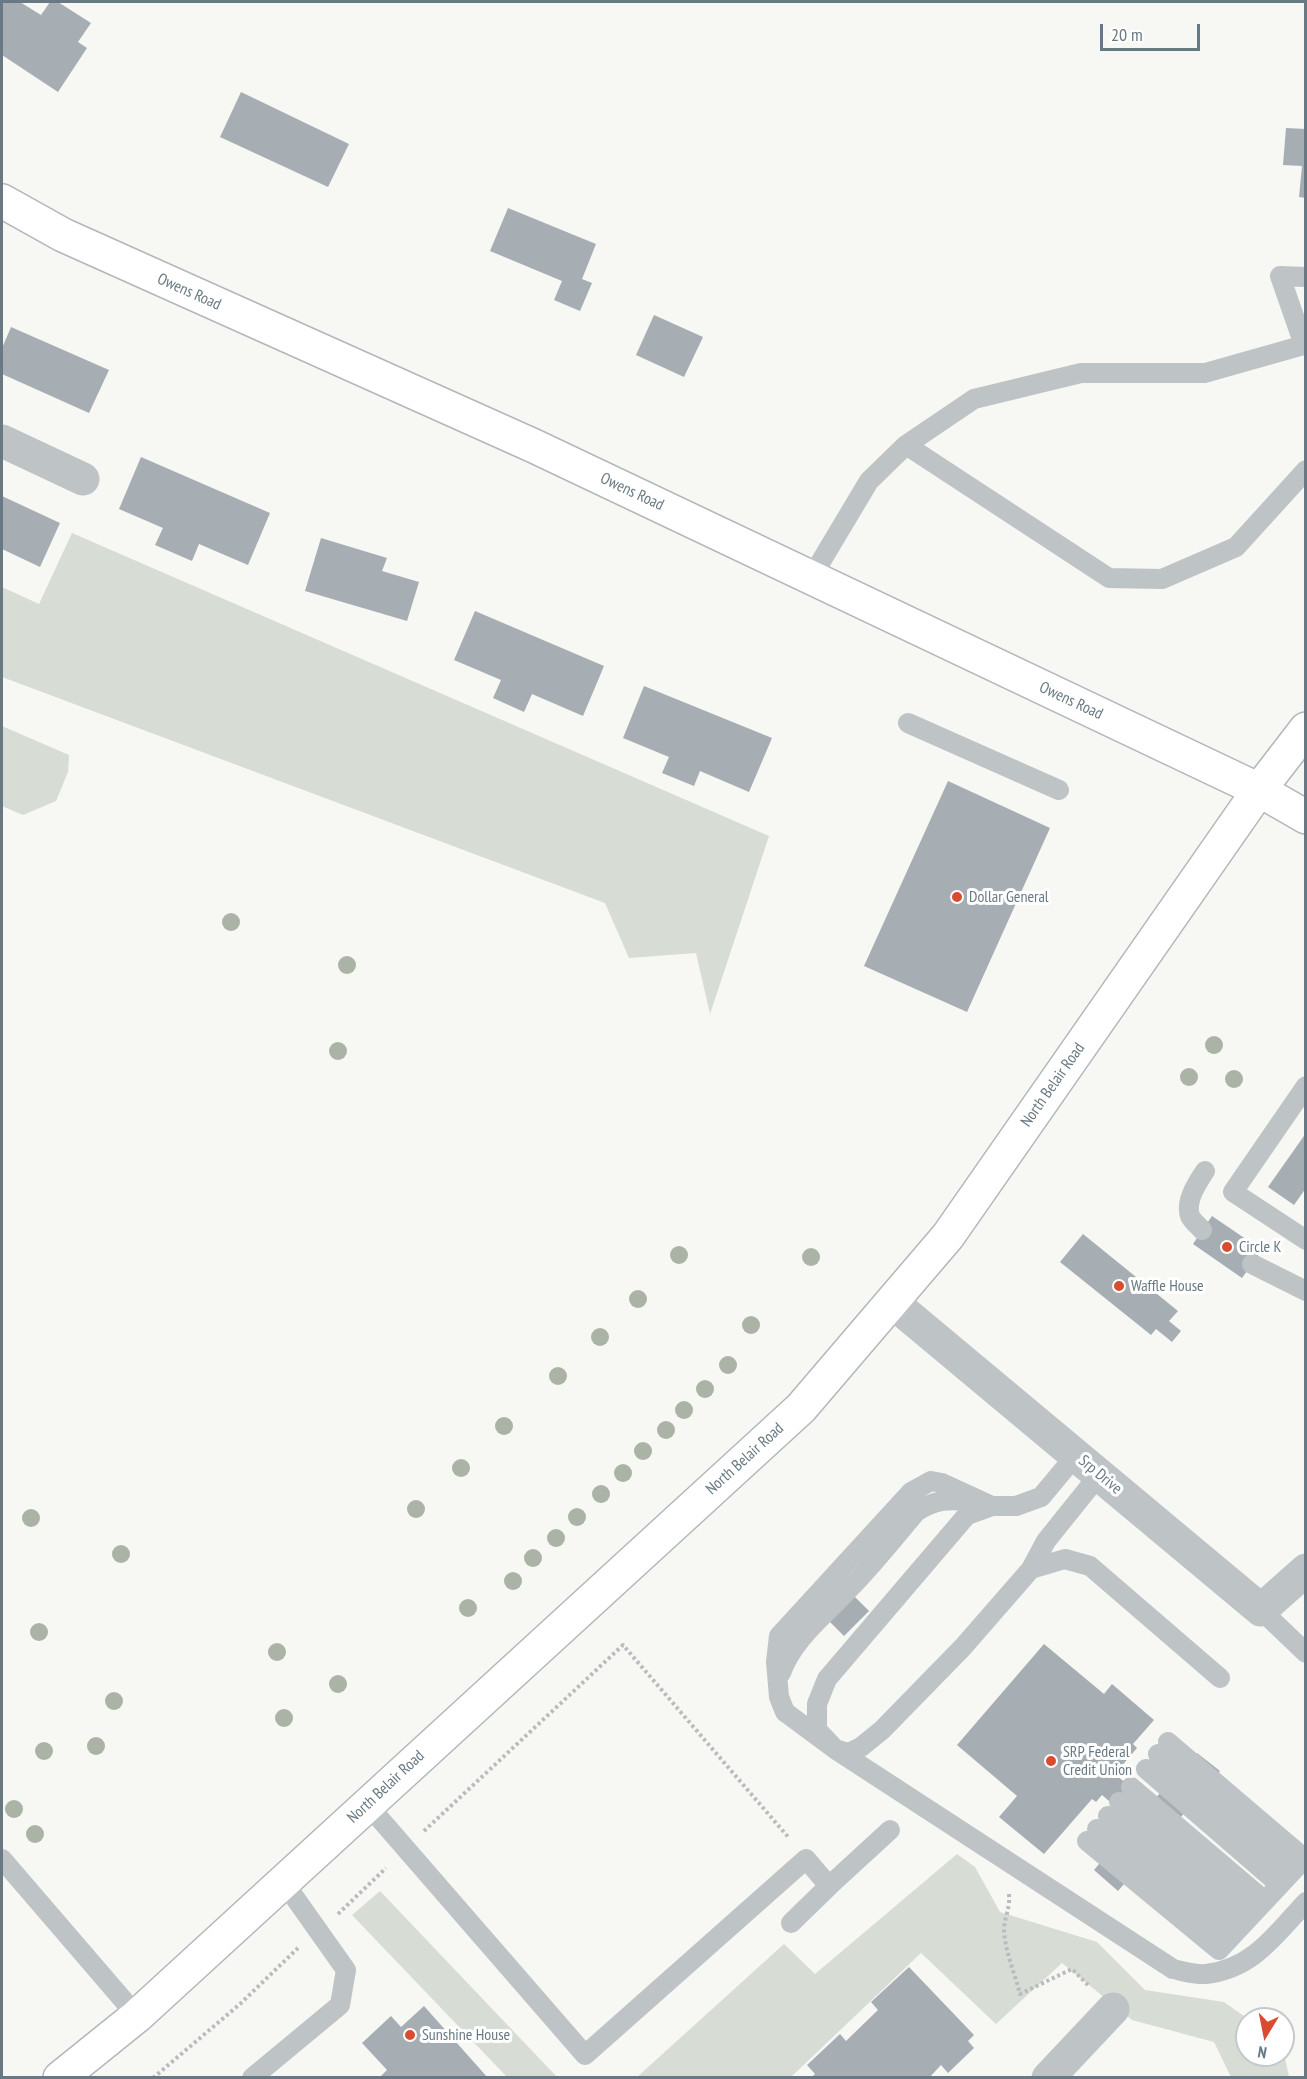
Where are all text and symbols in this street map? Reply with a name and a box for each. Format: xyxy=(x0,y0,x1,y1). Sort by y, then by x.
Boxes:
scale bar xyxy=(1103,12,1204,50)
text: 20 m xyxy=(1111,23,1143,46)
street label: Owens Road xyxy=(154,269,224,315)
street label: Owens Road xyxy=(597,469,667,515)
street label: Owens Road xyxy=(1036,678,1106,724)
place label: Dollar General xyxy=(969,887,1049,907)
marker: Dollar General xyxy=(950,890,964,904)
street label: North Belair Road xyxy=(1017,1039,1089,1131)
place label: Circle K xyxy=(1239,1237,1281,1257)
marker: Circle K xyxy=(1220,1240,1234,1254)
place label: Waffle House xyxy=(1131,1276,1204,1296)
marker: Waffle House xyxy=(1112,1279,1126,1293)
street label: North Belair Road xyxy=(702,1419,788,1499)
street label: Srp Drive xyxy=(1074,1451,1126,1499)
place label: SRP Federal Credit Union xyxy=(1063,1742,1132,1780)
street label: North Belair Road xyxy=(344,1747,428,1827)
marker: SRP Federal Credit Union xyxy=(1044,1754,1058,1768)
north arrow xyxy=(1235,2007,1295,2067)
place label: Sunshine House xyxy=(422,2025,510,2045)
marker: Sunshine House xyxy=(403,2028,417,2042)
text: N xyxy=(1256,2042,1268,2063)

